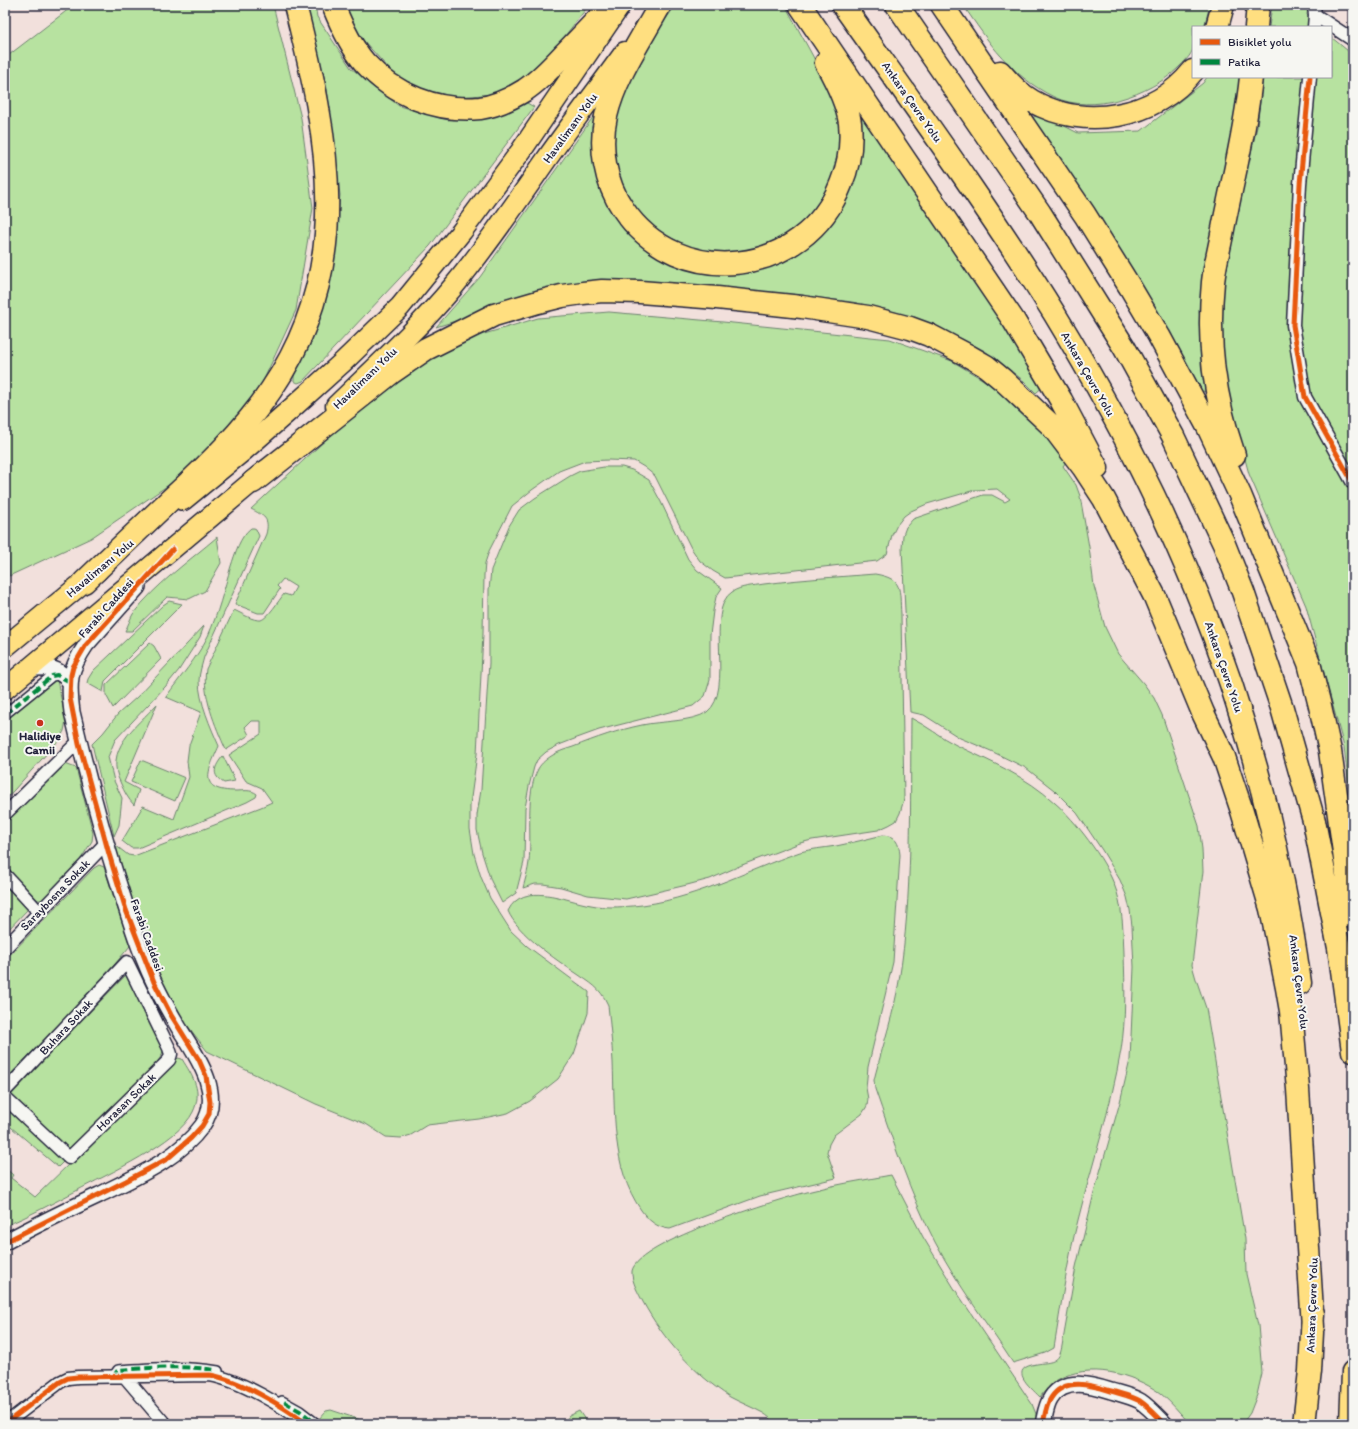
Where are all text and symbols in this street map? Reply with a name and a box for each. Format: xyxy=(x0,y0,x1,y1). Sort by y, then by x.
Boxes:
legend xyxy=(1192,26,1332,78)
text: Bisiklet yolu xyxy=(1228,35,1292,49)
text: Patika xyxy=(1228,55,1261,69)
street label: Ankara Çevre Yolu xyxy=(879,59,945,145)
street label: Havalimanı Yolu xyxy=(540,90,600,166)
street label: Ankara Çevre Yolu xyxy=(1058,329,1118,419)
street label: Havalimanı Yolu xyxy=(330,344,400,412)
street label: Havalimanı Yolu xyxy=(64,536,137,600)
street label: Farabi Caddesi xyxy=(75,575,137,641)
street label: Ankara Çevre Yolu xyxy=(1202,620,1246,715)
marker: Halidiye Camii xyxy=(35,718,45,728)
place label: Halidiye Camii xyxy=(19,729,61,757)
street label: Saraybosna Sokak xyxy=(17,856,93,934)
street label: Farabi Caddesi xyxy=(127,897,167,973)
street label: Ankara Çevre Yolu xyxy=(1286,934,1312,1030)
street label: Buhara Sokak xyxy=(37,996,96,1058)
street label: Horasan Sokak xyxy=(93,1070,159,1134)
street label: Ankara Çevre Yolu xyxy=(1303,1257,1321,1353)

